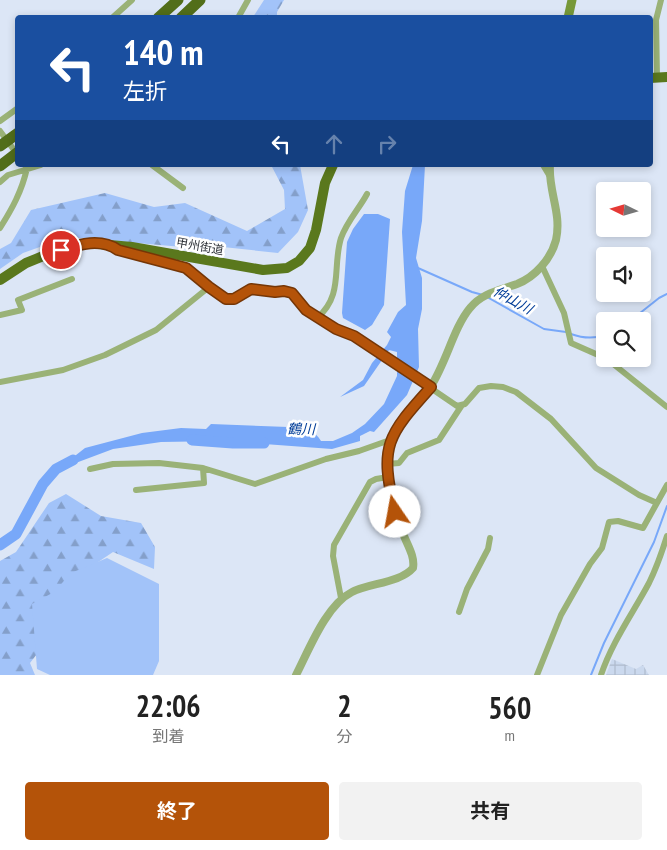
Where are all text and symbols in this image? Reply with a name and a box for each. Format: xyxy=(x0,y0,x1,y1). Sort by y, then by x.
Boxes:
text: 140 m xyxy=(123,29,204,75)
icon: left xyxy=(40,35,105,100)
text: 左折 xyxy=(123,77,167,105)
icon: left xyxy=(267,130,295,158)
icon: ahead xyxy=(320,130,348,158)
icon: right xyxy=(373,130,401,158)
north arrow xyxy=(596,182,651,238)
map controls xyxy=(596,182,651,367)
pin xyxy=(40,229,82,271)
street label: 甲州街道 xyxy=(175,234,225,258)
icon: arrive xyxy=(47,236,75,264)
button: sound xyxy=(596,247,651,302)
water label: 仲山川 xyxy=(490,282,537,319)
button: search xyxy=(596,312,651,367)
water label: 鶴川 xyxy=(287,420,317,438)
position arrow xyxy=(368,485,420,537)
text: 22:06 xyxy=(136,686,201,725)
text: 2 xyxy=(337,686,352,725)
text: 560 xyxy=(488,688,531,727)
text: m xyxy=(505,725,515,745)
text: 到着 xyxy=(152,726,184,746)
text: 分 xyxy=(336,726,352,746)
button: 終了 xyxy=(25,782,329,840)
button: 共有 xyxy=(339,782,642,840)

